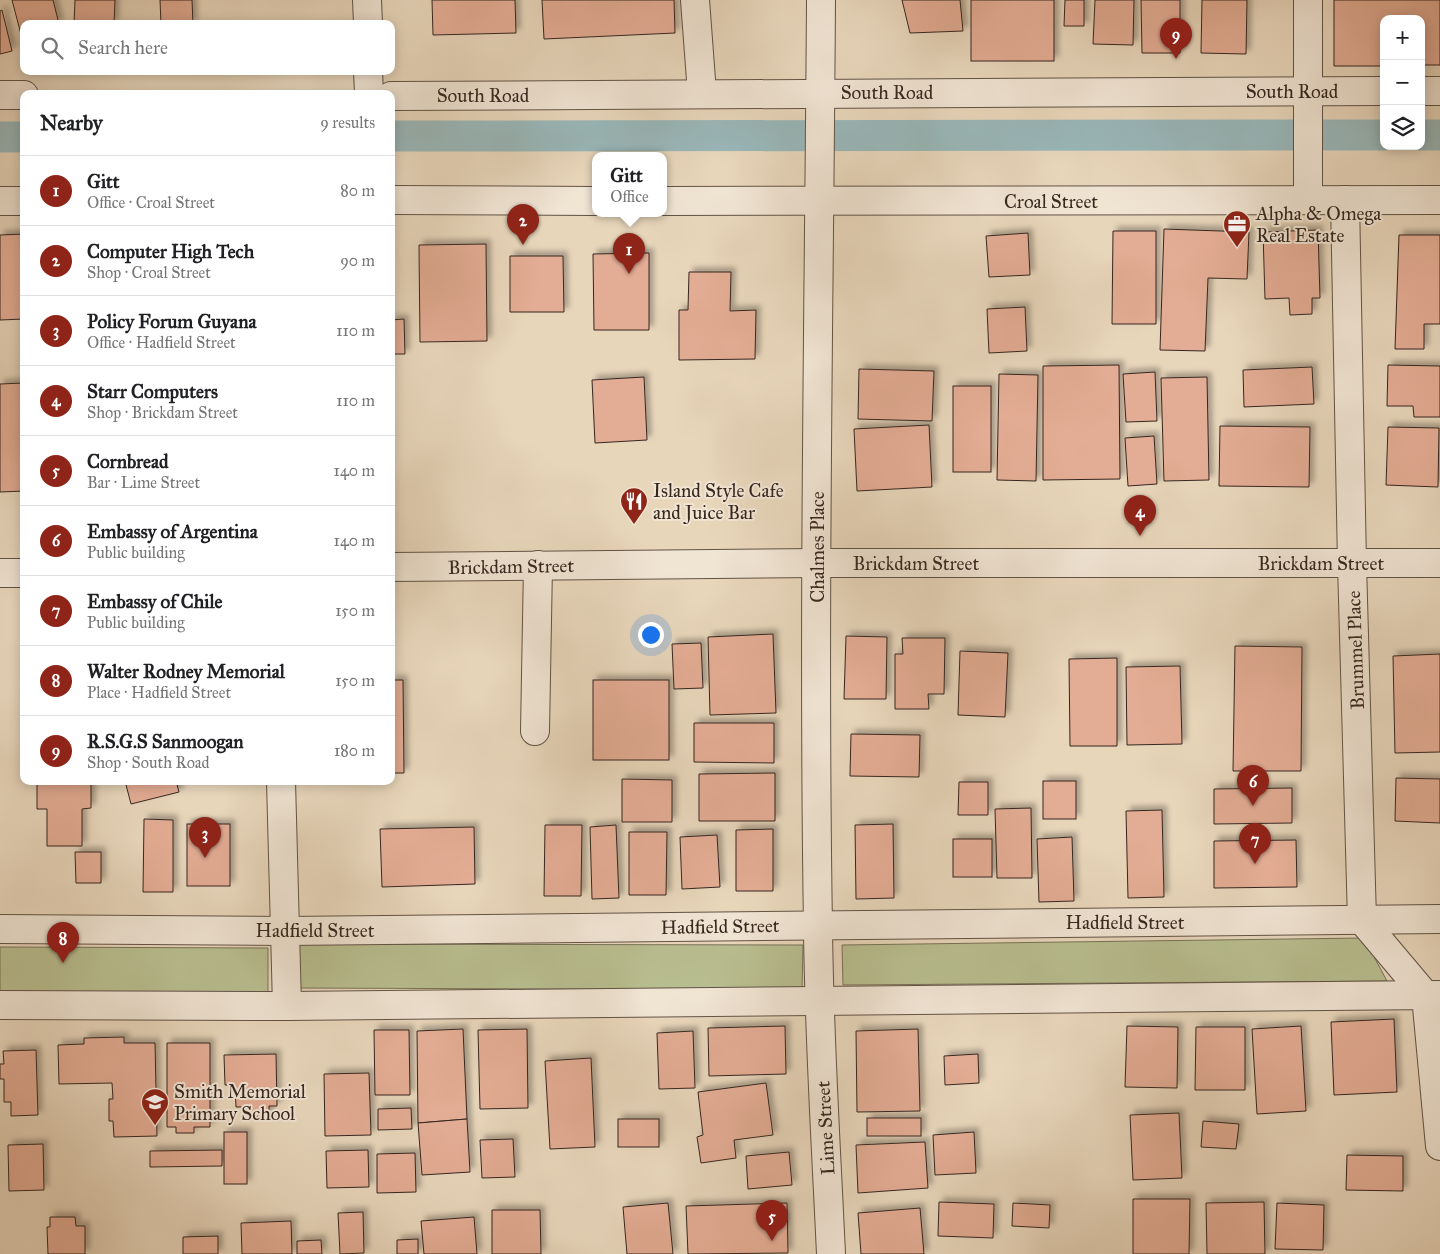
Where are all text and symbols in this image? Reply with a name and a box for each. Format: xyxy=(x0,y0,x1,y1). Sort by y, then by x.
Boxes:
map controls xyxy=(1380,15,1425,150)
button: + xyxy=(1380,15,1425,60)
pin: 9 xyxy=(1160,18,1192,59)
search box xyxy=(20,20,395,75)
icon: search xyxy=(38,34,66,62)
text: Search here xyxy=(78,36,168,59)
button: − xyxy=(1380,60,1425,105)
street label: South Road xyxy=(1246,80,1339,103)
street label: South Road xyxy=(841,81,934,104)
street label: South Road xyxy=(437,84,530,107)
button: layers xyxy=(1380,105,1425,150)
text: Nearby xyxy=(40,110,103,136)
text: 9 results xyxy=(320,113,375,132)
popup xyxy=(592,152,667,217)
text: Gitt xyxy=(610,164,643,187)
text: Gitt xyxy=(87,170,119,193)
text: 1 xyxy=(53,181,59,200)
text: 80 m xyxy=(340,181,375,200)
text: Office xyxy=(610,187,649,206)
street label: Croal Street xyxy=(1004,190,1098,213)
text: Office · Croal Street xyxy=(87,193,215,212)
place label: Alpha & Omega Real Estate xyxy=(1255,202,1382,247)
pin: 2 xyxy=(507,204,539,245)
office icon: Alpha & Omega Real Estate xyxy=(1222,209,1252,248)
pin: 1 xyxy=(613,233,645,274)
text: Computer High Tech xyxy=(87,240,254,263)
text: 2 xyxy=(52,251,60,270)
text: 90 m xyxy=(340,251,375,270)
text: Shop · Croal Street xyxy=(87,263,211,282)
text: Policy Forum Guyana xyxy=(87,310,256,333)
text: 3 xyxy=(53,321,59,340)
text: 110 m xyxy=(336,321,375,340)
text: Office · Hadfield Street xyxy=(87,333,236,352)
text: Starr Computers xyxy=(87,380,218,403)
text: 4 xyxy=(52,391,60,410)
text: 110 m xyxy=(336,391,375,410)
text: Shop · Brickdam Street xyxy=(87,403,238,422)
text: Cornbread xyxy=(87,450,169,473)
text: 5 xyxy=(52,461,60,480)
text: 140 m xyxy=(334,461,375,480)
text: Bar · Lime Street xyxy=(87,473,200,492)
place label: Island Style Cafe and Juice Bar xyxy=(653,479,784,525)
restaurant icon: Island Style Cafe and Juice Bar xyxy=(619,486,649,525)
street label: Chalmes Place xyxy=(806,491,829,603)
pin: 4 xyxy=(1124,495,1156,536)
text: Embassy of Argentina xyxy=(87,520,258,543)
text: 6 xyxy=(52,531,60,550)
text: 140 m xyxy=(334,531,375,550)
text: Public building xyxy=(87,543,185,562)
street label: Brickdam Street xyxy=(853,552,979,575)
street label: Brickdam Street xyxy=(1258,552,1384,575)
street label: Brickdam Street xyxy=(448,554,575,579)
text: Embassy of Chile xyxy=(87,590,222,613)
street label: Brummel Place xyxy=(1342,590,1369,710)
text: 7 xyxy=(52,601,60,620)
text: 150 m xyxy=(335,601,375,620)
text: Public building xyxy=(87,613,185,632)
your location xyxy=(638,622,664,648)
text: Walter Rodney Memorial xyxy=(87,660,285,683)
text: 8 xyxy=(52,671,60,690)
text: 150 m xyxy=(335,671,375,690)
text: Place · Hadfield Street xyxy=(87,683,231,702)
text: R.S.G.S Sanmoogan xyxy=(87,730,244,753)
text: 9 xyxy=(52,741,60,760)
text: 180 m xyxy=(334,741,375,760)
text: Shop · South Road xyxy=(87,753,210,772)
pin: 6 xyxy=(1237,765,1269,806)
pin: 3 xyxy=(189,817,221,858)
pin: 7 xyxy=(1239,823,1271,864)
street label: Hadfield Street xyxy=(1066,911,1185,934)
street label: Hadfield Street xyxy=(660,914,780,939)
street label: Hadfield Street xyxy=(256,919,375,942)
pin: 8 xyxy=(47,922,79,963)
place label: Smith Memorial Primary School xyxy=(174,1080,307,1125)
street label: Lime Street xyxy=(812,1080,839,1176)
school or university icon: Smith Memorial Primary School xyxy=(140,1087,170,1126)
pin: 5 xyxy=(756,1200,788,1241)

